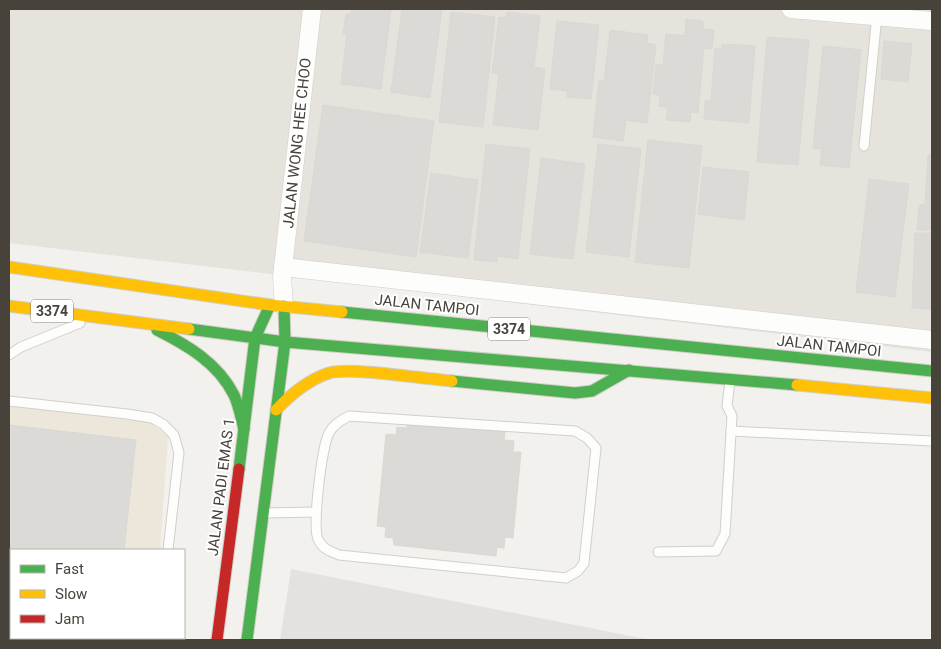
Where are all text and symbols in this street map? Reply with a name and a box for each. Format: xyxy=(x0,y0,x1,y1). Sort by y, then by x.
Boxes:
street label: JALAN WONG HEE CHOO xyxy=(279,57,315,229)
street label: JALAN TAMPOI xyxy=(374,291,480,319)
road number: 3374 xyxy=(31,300,73,322)
road number: 3374 xyxy=(488,318,530,340)
street label: JALAN TAMPOI xyxy=(776,332,882,360)
street label: JALAN PADI EMAS 1 xyxy=(204,417,238,557)
legend xyxy=(10,549,185,639)
text: Fast xyxy=(55,560,84,578)
text: Slow xyxy=(55,585,87,603)
text: Jam xyxy=(55,610,85,628)

